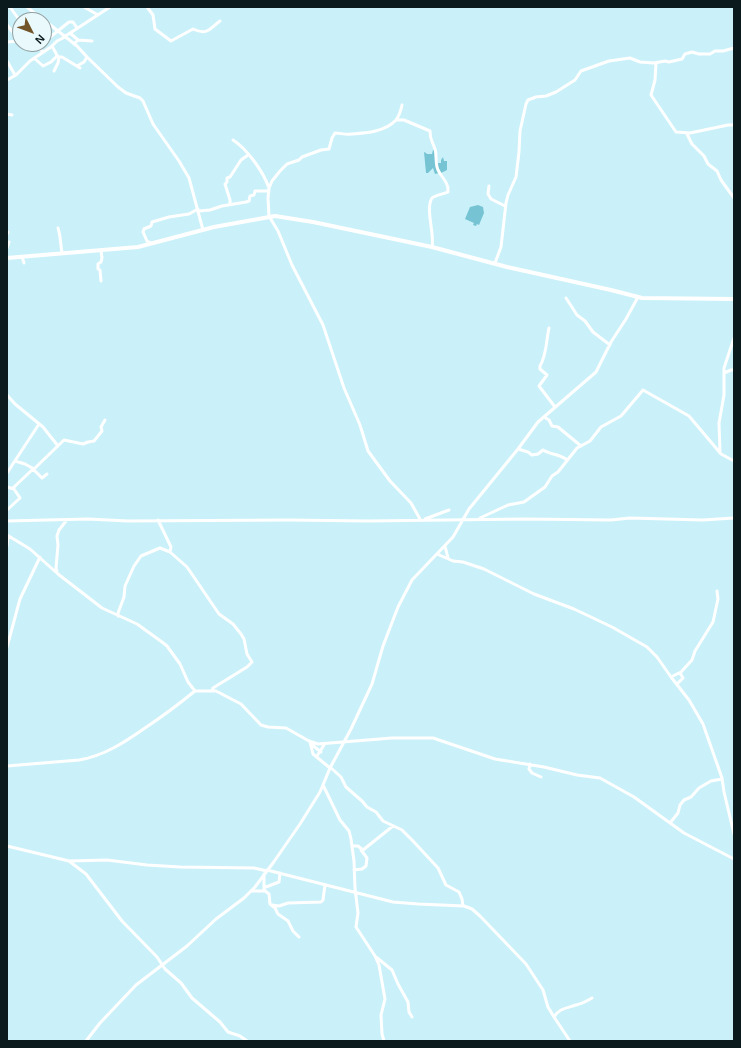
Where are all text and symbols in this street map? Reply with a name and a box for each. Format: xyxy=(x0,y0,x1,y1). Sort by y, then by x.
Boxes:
north arrow xyxy=(12,12,52,52)
text: N xyxy=(33,32,47,46)

